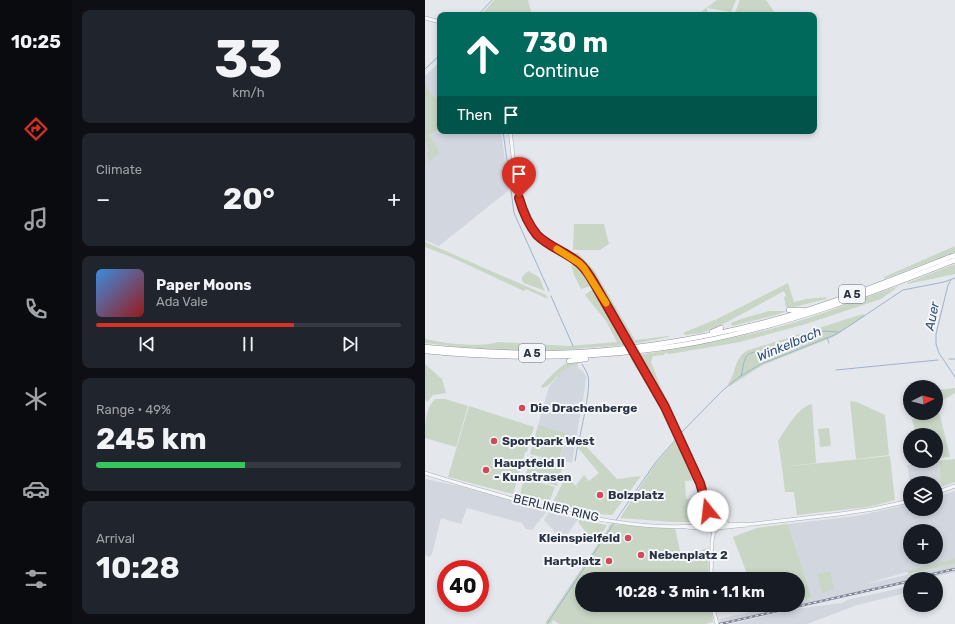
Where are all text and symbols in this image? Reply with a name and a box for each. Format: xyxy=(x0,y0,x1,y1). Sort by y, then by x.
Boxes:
text: 730 m xyxy=(523,26,608,59)
text: 33 xyxy=(214,28,283,90)
icon: ahead xyxy=(457,28,509,80)
text: 10:25 xyxy=(11,31,61,53)
text: Continue xyxy=(523,60,599,82)
text: km/h xyxy=(232,85,265,100)
icon: arrive xyxy=(500,104,522,126)
text: Then xyxy=(457,106,492,124)
icon: directions xyxy=(22,115,50,143)
pin xyxy=(502,157,536,198)
text: Climate xyxy=(96,162,142,177)
icon: arrive xyxy=(508,163,530,185)
text: 20° xyxy=(223,181,275,217)
text: − xyxy=(96,186,110,213)
text: + xyxy=(387,186,401,213)
icon: music xyxy=(22,205,50,233)
text: Paper Moons xyxy=(156,276,252,294)
road number: A 5 xyxy=(839,285,865,303)
text: Ada Vale xyxy=(156,294,208,309)
icon: phone xyxy=(22,295,50,323)
water label: Auer xyxy=(921,299,943,333)
water label: Winkelbach xyxy=(755,324,824,364)
icon: previous xyxy=(136,333,158,355)
icon: pause xyxy=(237,333,259,355)
icon: next xyxy=(339,333,361,355)
road number: A 5 xyxy=(519,344,545,362)
north arrow xyxy=(903,380,943,420)
map controls xyxy=(903,380,943,612)
icon: climate xyxy=(22,385,50,413)
place label: Die Drachenberge xyxy=(530,401,637,415)
text: Range · 49% xyxy=(96,402,171,417)
marker: Die Drachenberge xyxy=(517,403,527,413)
text: 245 km xyxy=(96,421,207,457)
button: search xyxy=(903,428,943,468)
place label: Sportpark West xyxy=(502,434,595,448)
marker: Sportpark West xyxy=(489,436,499,446)
place label: Hauptfeld II - Kunstrasen xyxy=(494,456,572,484)
marker: Hauptfeld II - Kunstrasen xyxy=(481,465,491,475)
icon: car xyxy=(22,475,50,503)
button: layers xyxy=(903,476,943,516)
place label: Bolzplatz xyxy=(608,488,664,502)
marker: Bolzplatz xyxy=(595,490,605,500)
position arrow xyxy=(687,490,729,532)
street label: BERLINER RING xyxy=(512,491,600,525)
button: + xyxy=(903,524,943,564)
text: Arrival xyxy=(96,531,135,546)
place label: Kleinspielfeld xyxy=(539,531,620,545)
marker: Kleinspielfeld xyxy=(623,533,633,543)
place label: Nebenplatz 2 xyxy=(649,548,728,562)
text: 10:28 xyxy=(96,550,180,586)
marker: Nebenplatz 2 xyxy=(636,550,646,560)
place label: Hartplatz xyxy=(544,554,601,568)
marker: Hartplatz xyxy=(604,556,614,566)
speed limit sign: 40 xyxy=(437,560,489,612)
icon: filters xyxy=(22,565,50,593)
button: − xyxy=(903,572,943,612)
text: 10:28 · 3 min · 1.1 km xyxy=(615,583,765,601)

